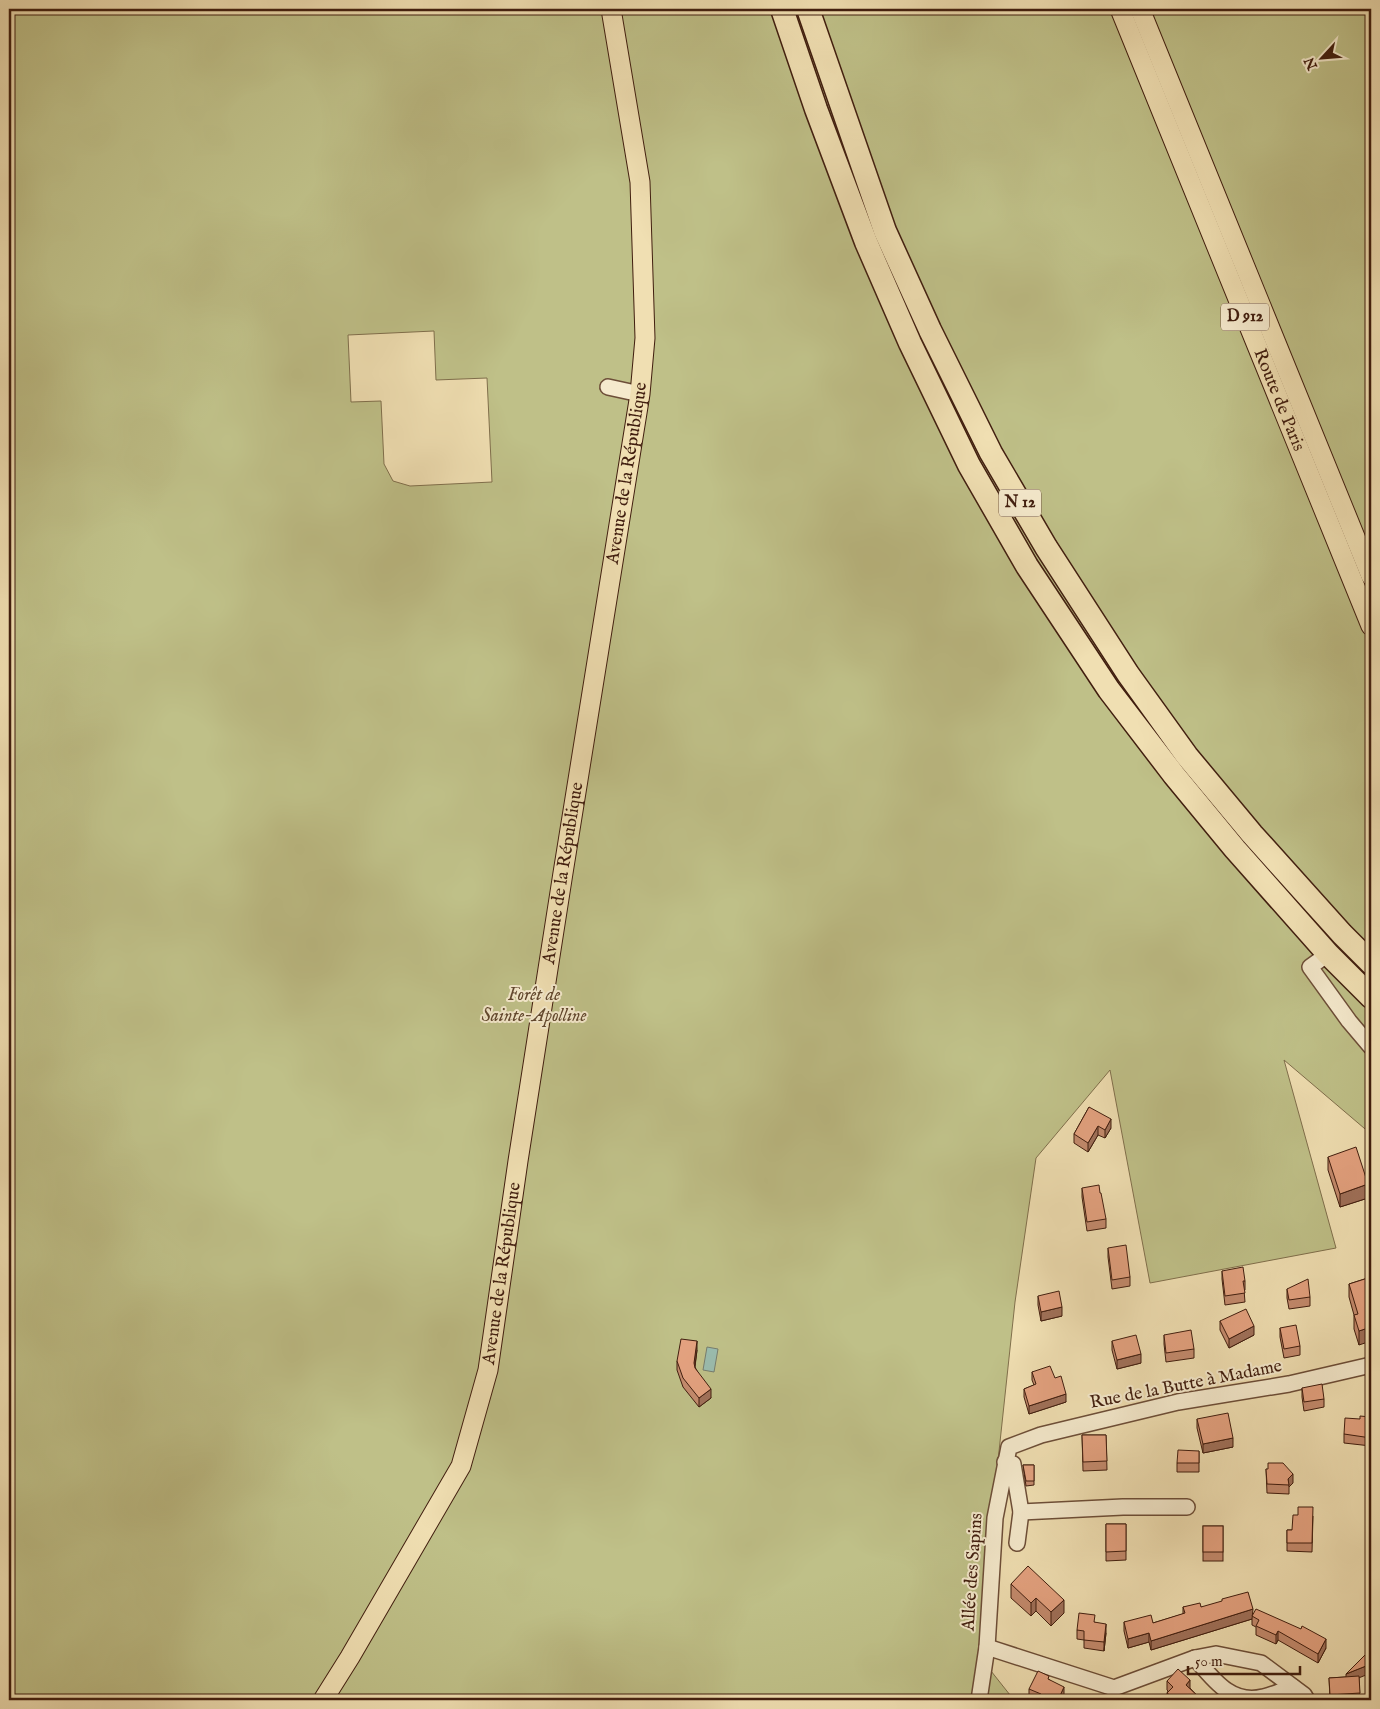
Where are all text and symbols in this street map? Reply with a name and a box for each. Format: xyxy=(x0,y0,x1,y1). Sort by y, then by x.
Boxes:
north arrow xyxy=(1298,32,1348,82)
text: N xyxy=(1300,54,1322,74)
road number: D 912 xyxy=(1221,304,1269,330)
street label: Route de Paris xyxy=(1248,345,1310,455)
street label: Avenue de la République xyxy=(601,381,653,567)
road number: N 12 xyxy=(999,489,1041,516)
street label: Avenue de la République xyxy=(537,780,589,967)
park label: Forêt de Sainte-Apolline xyxy=(481,984,587,1028)
street label: Avenue de la République xyxy=(477,1181,526,1367)
street label: Rue de la Butte à Madame xyxy=(1088,1355,1284,1415)
street label: Allée des Sapins xyxy=(957,1512,989,1633)
scale bar xyxy=(1188,1644,1300,1676)
text: 50 m xyxy=(1195,1652,1223,1671)

